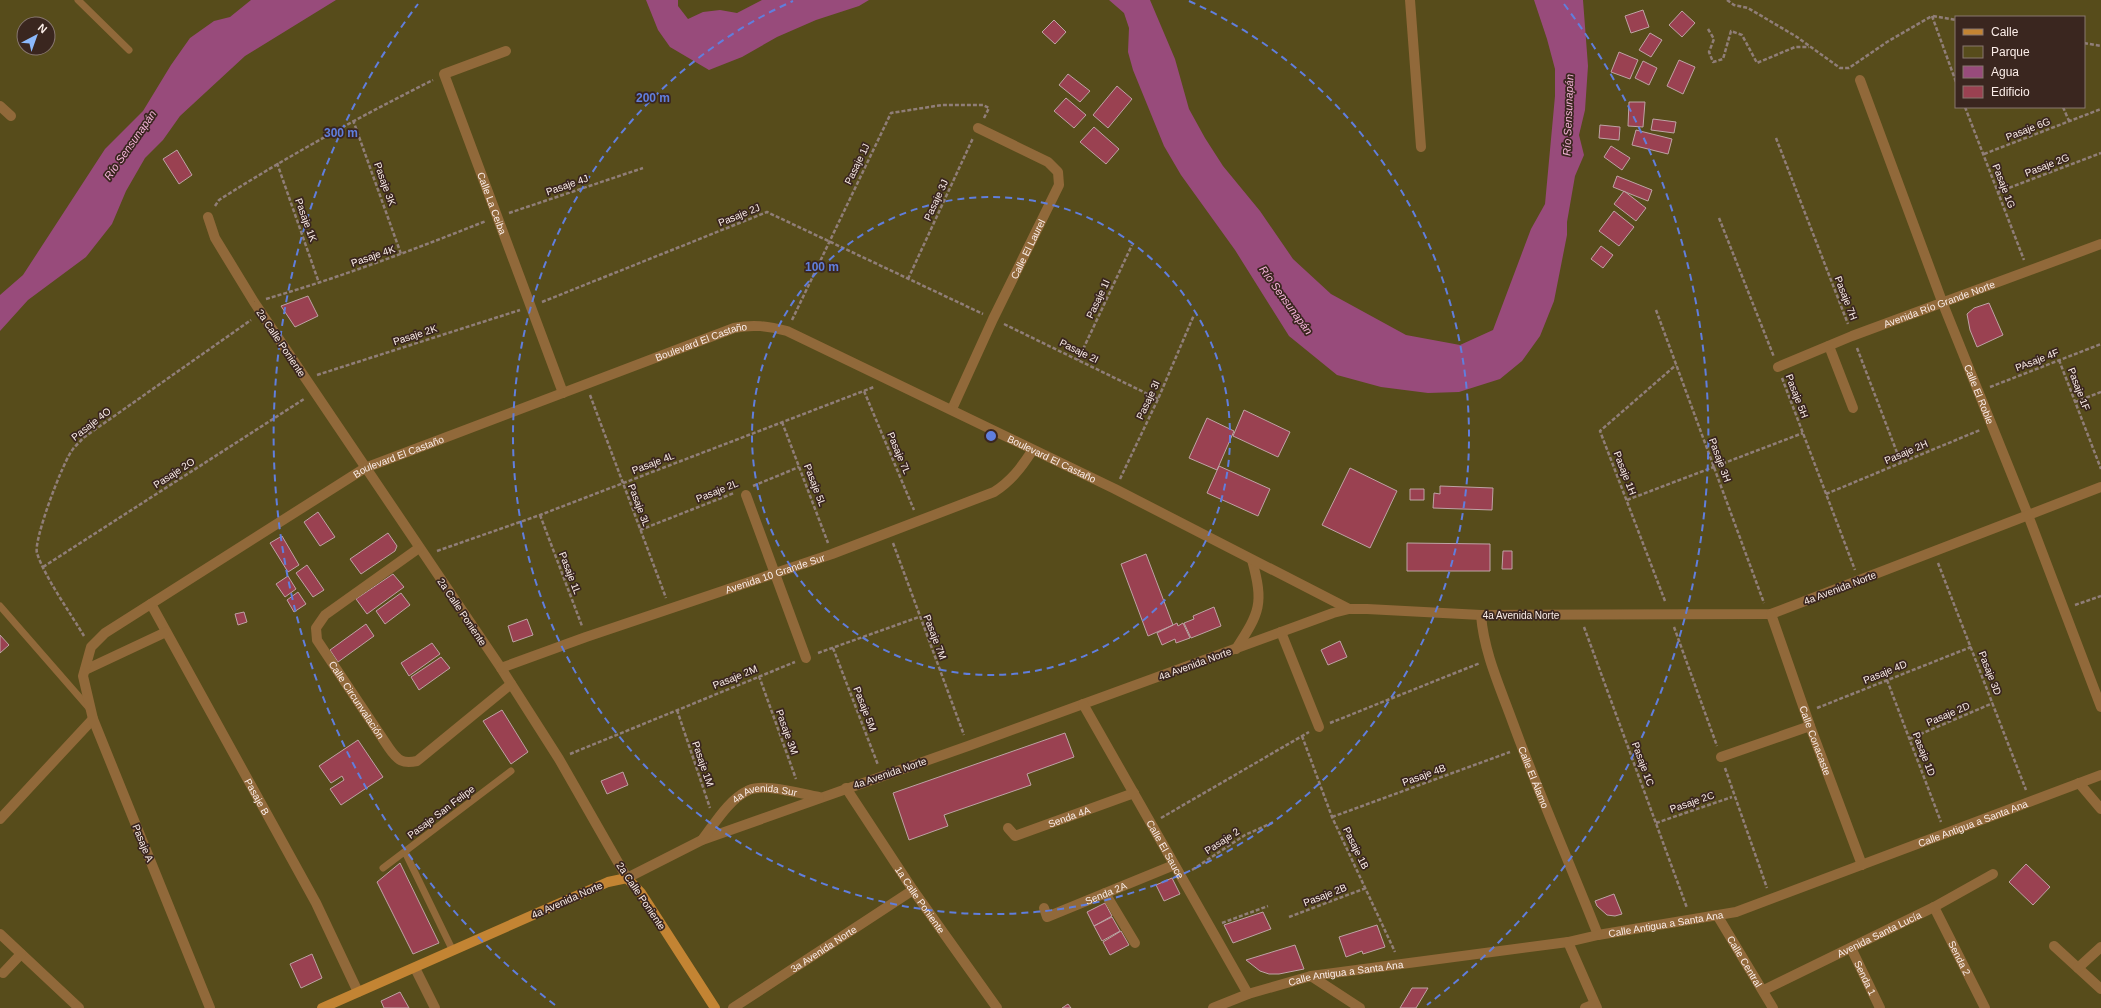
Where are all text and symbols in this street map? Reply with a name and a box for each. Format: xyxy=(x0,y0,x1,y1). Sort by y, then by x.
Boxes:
north arrow xyxy=(16,16,56,56)
legend xyxy=(1955,16,2085,108)
text: N xyxy=(36,21,50,36)
text: Calle xyxy=(1991,25,2019,39)
text: Parque xyxy=(1991,45,2030,59)
text: Agua xyxy=(1991,65,2019,79)
water label: Río Sensunapán xyxy=(1561,74,1575,156)
text: Edificio xyxy=(1991,85,2030,99)
text: 200 m xyxy=(636,91,670,105)
water label: Río Sensunapán xyxy=(102,108,158,182)
street label: Pasaje 6G xyxy=(2004,115,2052,143)
text: 300 m xyxy=(324,126,358,140)
street label: Pasaje 1J xyxy=(842,142,872,186)
street label: Pasaje 2G xyxy=(2023,151,2071,179)
street label: Pasaje 3K xyxy=(372,161,398,208)
street label: Pasaje 1G xyxy=(1990,162,2018,210)
street label: Calle La Ceiba xyxy=(476,170,509,236)
street label: Pasaje 4J xyxy=(544,173,590,197)
street label: Pasaje 3J xyxy=(922,178,950,222)
street label: Pasaje 1K xyxy=(293,197,319,244)
street label: Pasaje 2J xyxy=(717,202,761,228)
street label: Calle El Laurel xyxy=(1008,217,1047,281)
street label: Pasaje 4K xyxy=(350,243,397,269)
text: 100 m xyxy=(805,260,839,274)
water label: Río Sensunapán xyxy=(1257,263,1315,337)
street label: Pasaje 7H xyxy=(1833,274,1859,322)
street label: Pasaje 1I xyxy=(1084,278,1112,320)
street label: Avenida Río Grande Norte xyxy=(1882,278,1997,329)
street label: 2a Calle Poniente xyxy=(254,307,308,379)
street label: Boulevard El Castaño xyxy=(654,321,748,363)
street label: Pasaje 2K xyxy=(392,323,439,347)
street label: Pasaje 2I xyxy=(1058,337,1100,365)
street label: PAsaje 4F xyxy=(2014,347,2060,373)
street label: Calle El Roble xyxy=(1962,363,1996,426)
street label: Pasaje 1F xyxy=(2066,366,2092,412)
street label: Pasaje 5H xyxy=(1784,372,1810,420)
street label: Pasaje 3I xyxy=(1134,379,1162,421)
street label: Pasaje 4O xyxy=(69,405,113,443)
centre of rings xyxy=(984,429,998,443)
street label: Pasaje 7L xyxy=(885,430,913,476)
street label: Boulevard El Castaño xyxy=(351,433,446,480)
street label: Boulevard El Castaño xyxy=(1006,433,1098,485)
street label: Pasaje 3H xyxy=(1707,436,1733,484)
street label: Pasaje 2H xyxy=(1883,438,1929,466)
street label: Pasaje 1H xyxy=(1612,449,1638,497)
street label: Pasaje 4L xyxy=(630,450,676,476)
street label: Pasaje 2O xyxy=(151,456,197,490)
street label: Pasaje 5L xyxy=(802,462,828,508)
street label: Pasaje 2L xyxy=(694,477,740,504)
street label: Pasaje 3L xyxy=(626,482,652,528)
street label: Pasaje 1L xyxy=(557,550,583,596)
street label: Avenida 10 Grande Sur xyxy=(724,551,827,595)
street label: 4a Avenida Norte xyxy=(1802,569,1878,607)
street label: 2a Calle Poniente xyxy=(435,576,489,648)
street label: 4a Avenida Norte xyxy=(1483,610,1560,621)
street label: Pasaje 7M xyxy=(921,613,949,661)
street label: 4a Avenida Norte xyxy=(1157,646,1233,682)
street label: Pasaje 3D xyxy=(1977,649,2003,697)
street label: Pasaje 4D xyxy=(1862,658,1908,686)
street label: Calle Circunvalación xyxy=(327,659,387,741)
street label: Pasaje 2M xyxy=(711,663,759,691)
street label: Pasaje 5M xyxy=(851,685,879,733)
street label: Pasaje 2D xyxy=(1925,700,1971,728)
street label: Calle Conacaste xyxy=(1798,704,1834,777)
street label: Pasaje 3M xyxy=(774,708,800,756)
street label: Pasaje 1D xyxy=(1911,730,1937,778)
street label: Pasaje 1M xyxy=(690,740,716,788)
street label: Pasaje 1C xyxy=(1630,740,1656,788)
street label: Calle El Álamo xyxy=(1517,745,1551,810)
street label: 4a Avenida Norte xyxy=(852,755,928,791)
street label: Pasaje 4B xyxy=(1401,762,1448,788)
street label: Pasaje B xyxy=(243,776,272,817)
street label: 4a Avenida Sur xyxy=(730,782,799,805)
street label: Pasaje San Felipe xyxy=(405,783,477,841)
street label: Pasaje 2C xyxy=(1668,789,1716,815)
street label: Calle Antigua a Santa Ana xyxy=(1916,797,2029,849)
street label: Senda 4A xyxy=(1046,804,1092,829)
street label: Calle El Sauce xyxy=(1145,818,1187,881)
street label: Pasaje A xyxy=(131,823,156,864)
street label: Pasaje 1B xyxy=(1341,825,1371,871)
street label: Pasaje 2 xyxy=(1203,826,1242,856)
street label: 2a Calle Poniente xyxy=(614,860,668,932)
street label: 1a Calle Poniente xyxy=(893,864,948,935)
street label: 4a Avenida Norte xyxy=(530,879,605,921)
street label: Senda 2A xyxy=(1083,879,1128,906)
street label: Pasaje 2B xyxy=(1302,882,1349,908)
street label: Avenida Santa Lucía xyxy=(1835,908,1923,959)
street label: Calle Antigua a Santa Ana xyxy=(1608,909,1724,939)
street label: 3a Avenida Norte xyxy=(788,923,859,974)
street label: Calle Central xyxy=(1725,934,1764,989)
street label: Senda 2 xyxy=(1946,939,1973,977)
street label: Calle Antigua a Santa Ana xyxy=(1287,958,1404,988)
street label: Senda 1 xyxy=(1852,959,1879,997)

